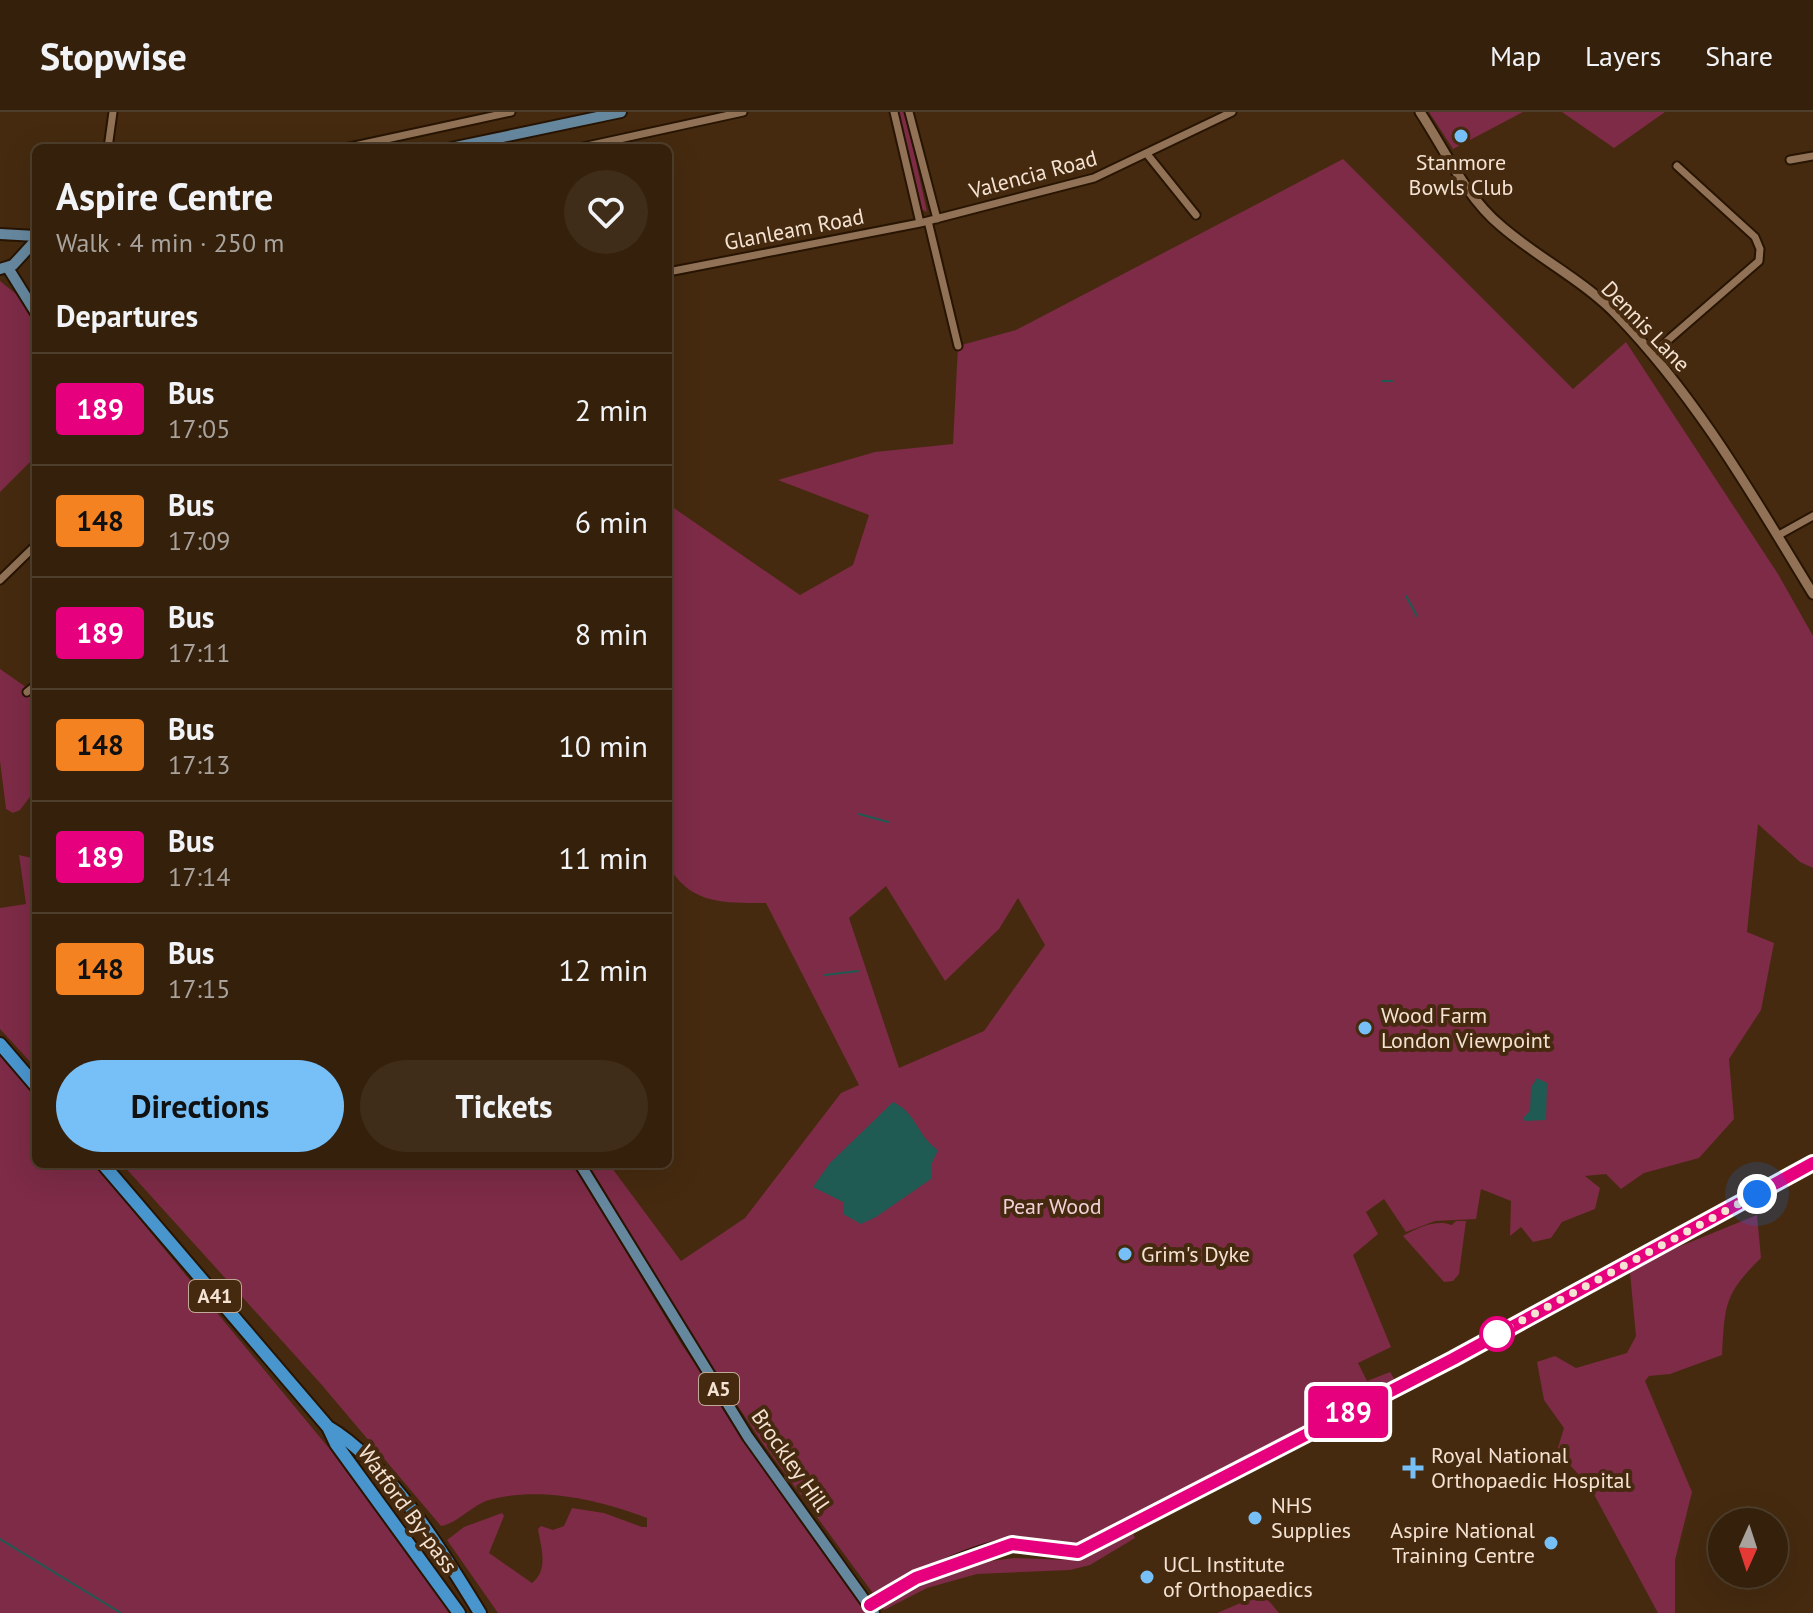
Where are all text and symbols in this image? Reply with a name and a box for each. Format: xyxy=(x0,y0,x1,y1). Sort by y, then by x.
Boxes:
text: Stopwise xyxy=(40,31,187,80)
text: Map xyxy=(1490,37,1541,74)
text: Layers xyxy=(1585,37,1661,74)
text: Share xyxy=(1705,37,1773,74)
marker: Stanmore Bowls Club xyxy=(1452,127,1470,145)
street label: Valencia Road xyxy=(965,144,1100,205)
place label: Stanmore Bowls Club xyxy=(1409,148,1513,201)
button: heart xyxy=(564,170,648,254)
text: Aspire Centre xyxy=(56,171,273,220)
street label: Glanleam Road xyxy=(722,202,866,256)
text: Walk · 4 min · 250 m xyxy=(56,226,284,259)
street label: Dennis Lane xyxy=(1596,275,1696,377)
text: Departures xyxy=(56,296,198,335)
text: Bus xyxy=(168,373,215,412)
text: 189 xyxy=(76,390,124,427)
text: 2 min xyxy=(575,390,648,429)
text: 17:05 xyxy=(168,412,230,445)
text: Bus xyxy=(168,485,215,524)
text: 148 xyxy=(76,502,124,539)
text: 6 min xyxy=(575,502,648,541)
text: 17:09 xyxy=(168,524,230,557)
text: Bus xyxy=(168,597,215,636)
text: 189 xyxy=(76,614,124,651)
text: 8 min xyxy=(575,614,648,653)
text: 17:11 xyxy=(168,636,230,669)
text: Bus xyxy=(168,709,215,748)
text: 148 xyxy=(76,726,124,763)
text: 10 min xyxy=(558,726,648,765)
text: 17:13 xyxy=(168,748,230,781)
text: Bus xyxy=(168,821,215,860)
text: 189 xyxy=(76,838,124,875)
text: 11 min xyxy=(558,838,648,877)
text: 17:14 xyxy=(168,860,230,893)
text: Bus xyxy=(168,933,215,972)
text: 148 xyxy=(76,950,124,987)
text: 12 min xyxy=(558,950,648,989)
text: 17:15 xyxy=(168,972,230,1005)
place label: Wood Farm London Viewpoint xyxy=(1381,1001,1551,1054)
marker: Wood Farm London Viewpoint xyxy=(1356,1019,1374,1037)
button: Directions xyxy=(56,1060,344,1152)
button: Tickets xyxy=(360,1060,648,1152)
your location xyxy=(1737,1174,1777,1214)
park label: Pear Wood xyxy=(1002,1192,1102,1220)
place label: Grim's Dyke xyxy=(1141,1240,1250,1268)
marker: Grim's Dyke xyxy=(1116,1245,1134,1263)
road number: A41 xyxy=(189,1280,241,1312)
unlabelled marker xyxy=(1480,1317,1514,1351)
road number: A5 xyxy=(699,1373,739,1405)
line badge: 189 xyxy=(1302,1386,1394,1438)
text: 189 xyxy=(1324,1393,1372,1430)
street label: Brockley Hill xyxy=(746,1403,837,1517)
street label: Watford By-pass xyxy=(352,1439,464,1579)
place label: Royal National Orthopaedic Hospital xyxy=(1431,1441,1631,1494)
marker: Royal National Orthopaedic Hospital xyxy=(1402,1457,1424,1479)
place label: NHS Supplies xyxy=(1271,1491,1351,1544)
north arrow xyxy=(1708,1508,1788,1588)
map controls xyxy=(1708,1508,1788,1588)
marker: NHS Supplies xyxy=(1246,1509,1264,1527)
place label: Aspire National Training Centre xyxy=(1390,1516,1536,1569)
marker: Aspire National Training Centre xyxy=(1542,1534,1560,1552)
place label: UCL Institute of Orthopaedics xyxy=(1163,1550,1313,1603)
marker: UCL Institute of Orthopaedics xyxy=(1138,1568,1156,1586)

